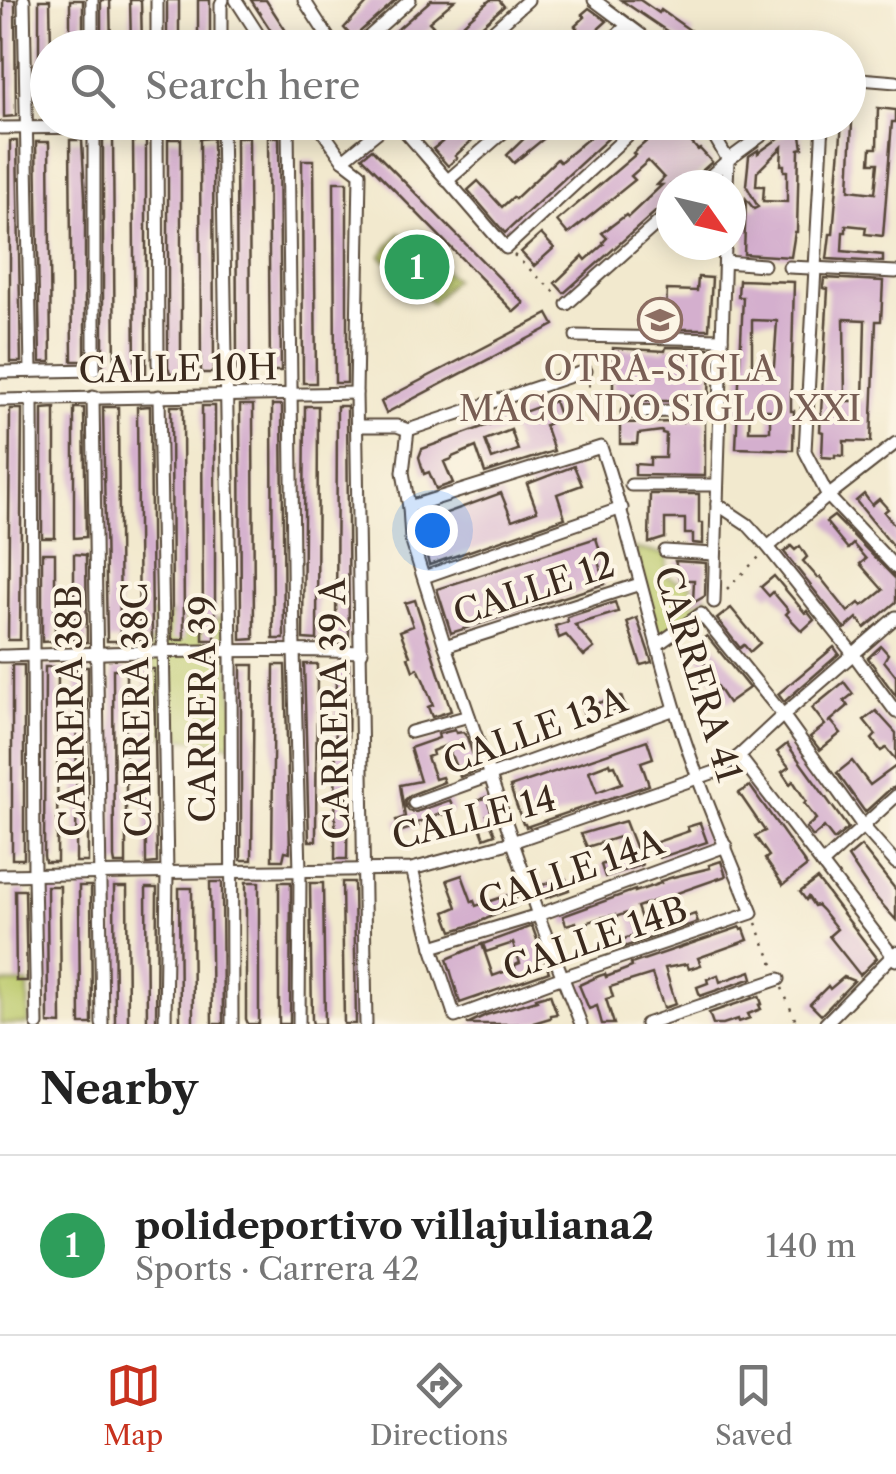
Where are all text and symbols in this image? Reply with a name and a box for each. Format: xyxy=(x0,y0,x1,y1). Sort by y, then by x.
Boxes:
search box xyxy=(30,30,866,140)
icon: search xyxy=(65,58,120,113)
text: Search here xyxy=(145,62,360,109)
north arrow xyxy=(656,170,746,260)
pin: 1 xyxy=(384,230,450,304)
school or university icon: OTRA-SIGLA MACONDO SIGLO XXI xyxy=(637,297,683,343)
street label: CALLE 10H xyxy=(78,345,278,392)
place label: OTRA-SIGLA MACONDO SIGLO XXI xyxy=(459,347,861,430)
your location xyxy=(407,505,458,556)
street label: CALLE 12 xyxy=(448,542,620,635)
street label: CARRERA 41 xyxy=(645,561,752,787)
street label: CARRERA 39 A xyxy=(311,577,358,840)
street label: CARRERA 38C xyxy=(113,582,160,838)
street label: CARRERA 38B xyxy=(47,585,94,837)
street label: CARRERA 39 xyxy=(181,595,224,823)
street label: CALLE 13A xyxy=(437,677,633,784)
street label: CALLE 14 xyxy=(388,776,560,859)
street label: CALLE 14A xyxy=(472,819,670,923)
street label: CALLE 14B xyxy=(497,887,692,990)
text: Nearby xyxy=(40,1063,198,1115)
text: polideportivo villajuliana2 xyxy=(135,1202,654,1249)
text: 1 xyxy=(65,1226,80,1265)
text: 140 m xyxy=(765,1226,856,1265)
text: Sports · Carrera 42 xyxy=(135,1249,419,1288)
tab: Map xyxy=(103,1358,163,1452)
tab: Directions xyxy=(370,1358,508,1452)
tab: Saved xyxy=(715,1358,793,1452)

